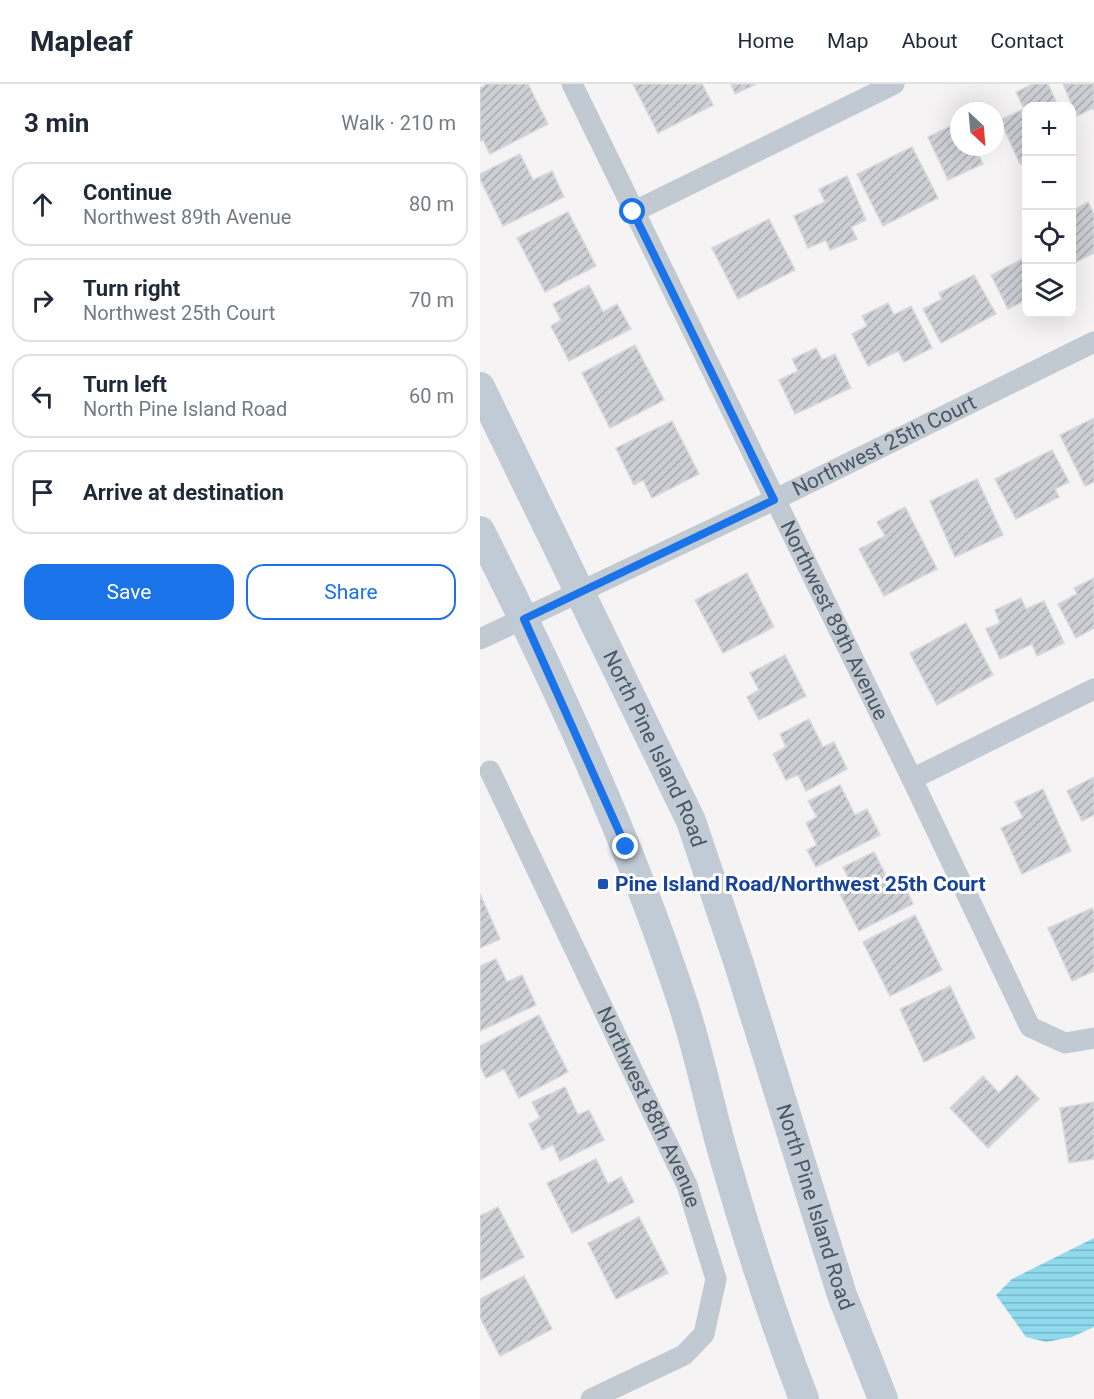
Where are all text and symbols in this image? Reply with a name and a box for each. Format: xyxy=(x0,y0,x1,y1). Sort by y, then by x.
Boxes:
text: Mapleaf xyxy=(30,25,133,58)
text: Home xyxy=(738,29,794,53)
text: Map xyxy=(827,29,869,53)
text: About xyxy=(902,29,958,53)
text: Contact xyxy=(991,29,1064,53)
north arrow xyxy=(950,102,1004,156)
map controls xyxy=(1022,102,1076,318)
button: + xyxy=(1022,102,1076,156)
text: 3 min xyxy=(24,108,89,138)
text: Walk · 210 m xyxy=(341,111,456,135)
button: − xyxy=(1022,156,1076,210)
text: Continue xyxy=(83,180,172,205)
icon: ahead xyxy=(26,188,59,221)
text: 80 m xyxy=(409,192,454,216)
route start xyxy=(619,198,645,224)
text: Northwest 89th Avenue xyxy=(83,205,291,229)
button: locate xyxy=(1022,210,1076,264)
button: layers xyxy=(1022,264,1076,318)
text: Turn right xyxy=(83,276,180,301)
icon: right xyxy=(26,284,59,317)
text: 70 m xyxy=(409,288,454,312)
text: Northwest 25th Court xyxy=(83,301,275,325)
text: Turn left xyxy=(83,372,167,397)
icon: left xyxy=(26,380,59,413)
text: 60 m xyxy=(409,384,454,408)
street label: Northwest 25th Court xyxy=(788,390,980,501)
text: North Pine Island Road xyxy=(83,397,287,421)
icon: arrive xyxy=(26,476,59,509)
text: Arrive at destination xyxy=(83,480,284,505)
street label: Northwest 89th Avenue xyxy=(775,517,893,724)
button: Save xyxy=(24,564,234,620)
button: Share xyxy=(246,564,456,620)
street label: North Pine Island Road xyxy=(598,647,711,850)
route end xyxy=(612,833,638,859)
place label: Pine Island Road/Northwest 25th Court xyxy=(615,872,986,896)
marker: Pine Island Road/Northwest 25th Court xyxy=(596,877,610,891)
street label: Northwest 88th Avenue xyxy=(592,1003,705,1210)
street label: North Pine Island Road xyxy=(771,1101,859,1314)

